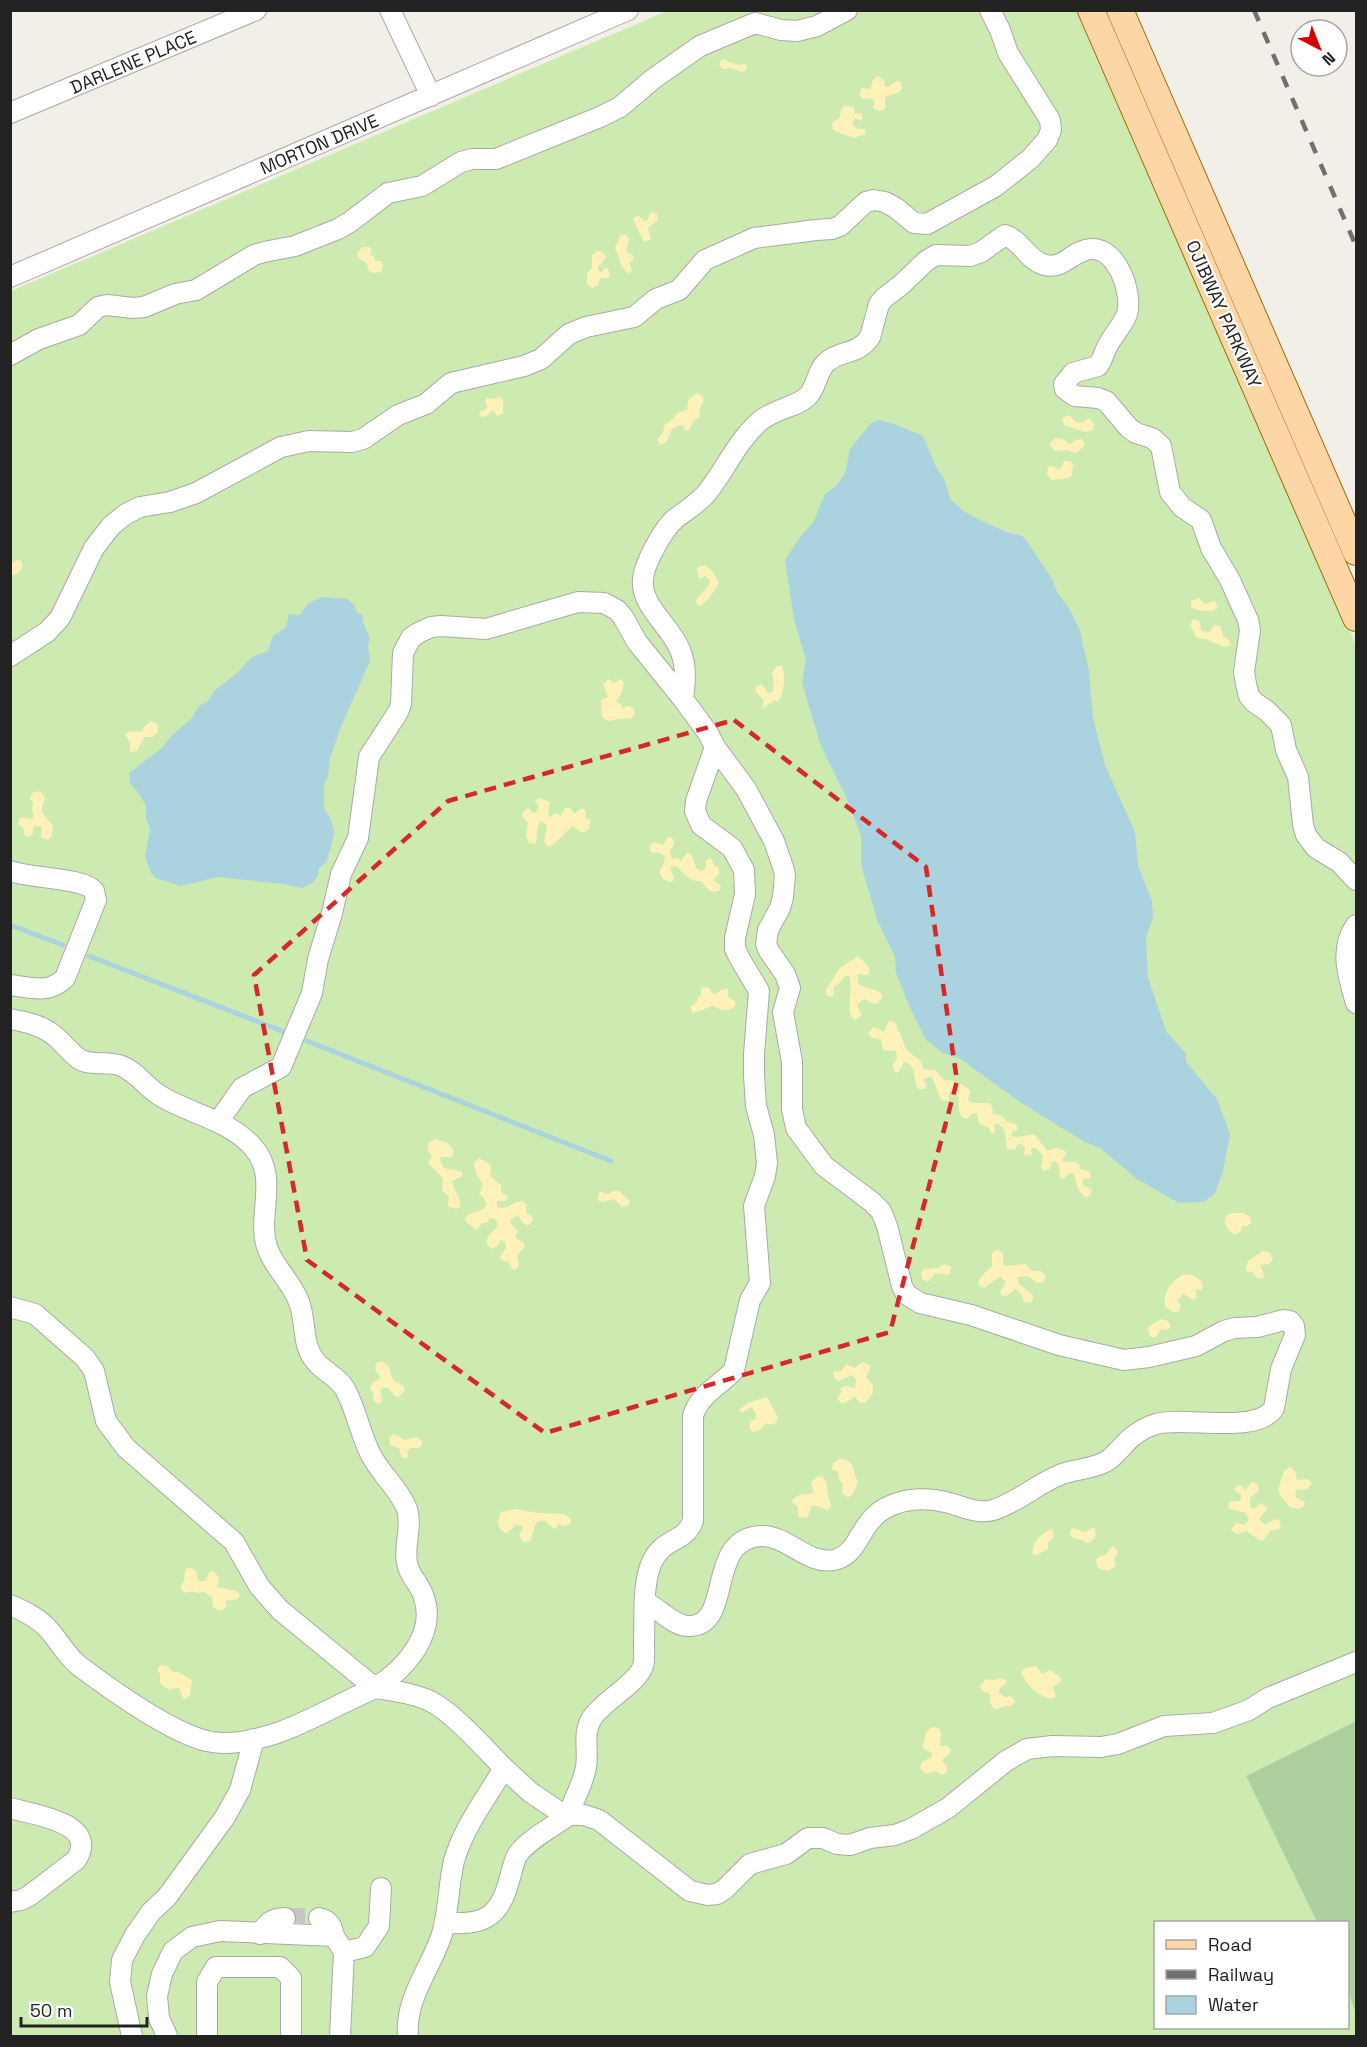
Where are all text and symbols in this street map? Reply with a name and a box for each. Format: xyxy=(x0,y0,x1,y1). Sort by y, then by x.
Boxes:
north arrow xyxy=(1289,18,1349,78)
street label: DARLENE PLACE xyxy=(67,25,199,99)
text: N xyxy=(1318,47,1340,70)
street label: MORTON DRIVE xyxy=(256,109,382,179)
street label: OJIBWAY PARKWAY xyxy=(1181,237,1267,391)
legend xyxy=(1154,1921,1349,2029)
text: Road xyxy=(1208,1933,1252,1956)
text: Railway xyxy=(1208,1963,1274,1986)
scale bar xyxy=(21,1990,147,2028)
text: Water xyxy=(1208,1993,1259,2016)
text: 50 m xyxy=(30,1999,72,2022)

